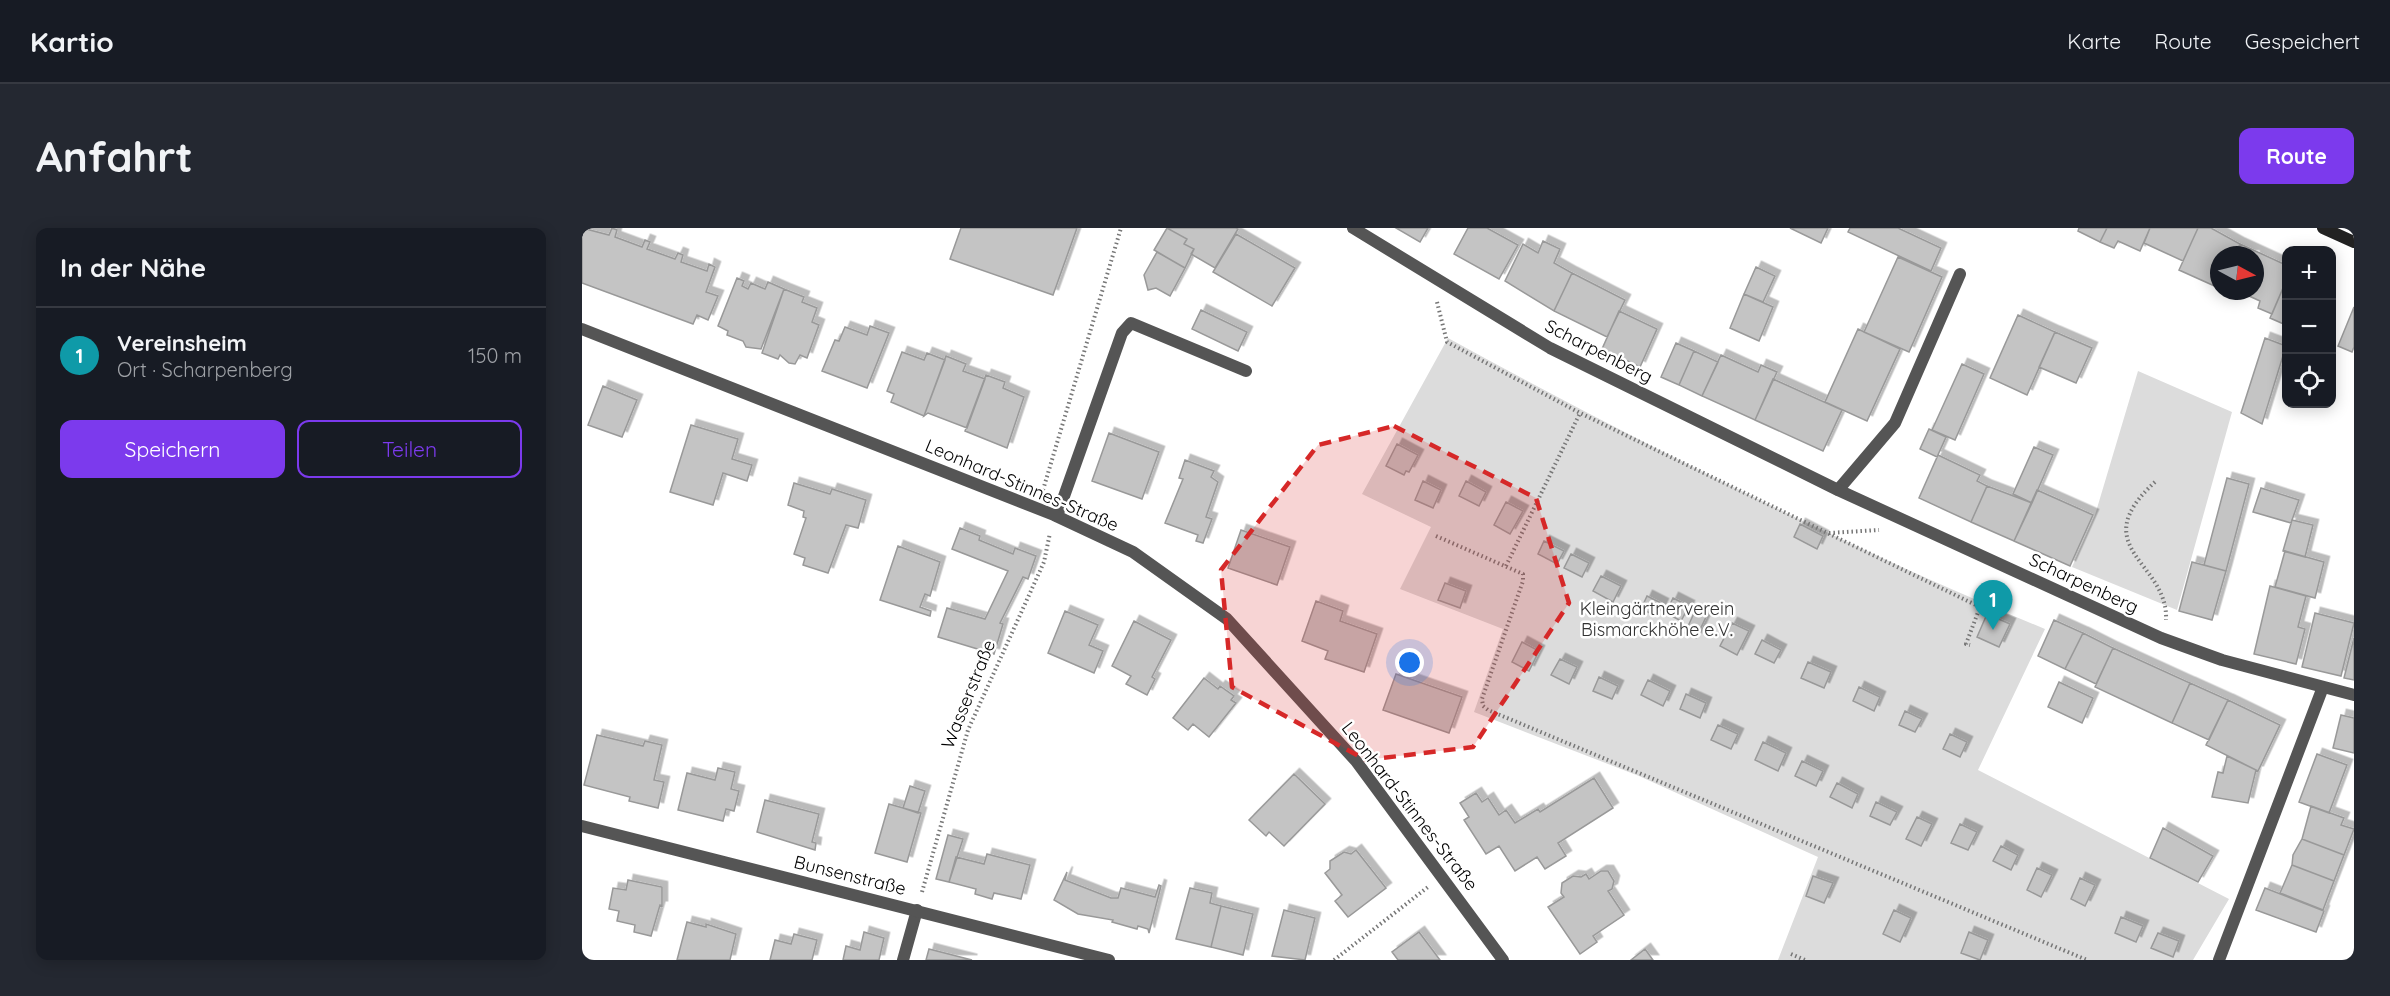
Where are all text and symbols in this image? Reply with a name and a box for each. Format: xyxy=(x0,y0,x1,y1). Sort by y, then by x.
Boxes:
text: Kartio xyxy=(30,24,114,59)
text: Karte xyxy=(2067,28,2121,54)
text: Route xyxy=(2154,28,2212,54)
text: Gespeichert xyxy=(2245,28,2360,54)
button: Route xyxy=(2239,128,2354,184)
text: Anfahrt xyxy=(36,130,193,183)
north arrow xyxy=(2210,246,2264,300)
map controls xyxy=(2282,246,2336,408)
button: + xyxy=(2282,246,2336,300)
text: In der Nähe xyxy=(60,251,206,284)
button: − xyxy=(2282,300,2336,354)
street label: Scharpenberg xyxy=(1541,314,1657,388)
text: Vereinsheim xyxy=(117,329,247,357)
text: 1 xyxy=(76,343,83,368)
text: 150 m xyxy=(468,343,522,368)
button: locate xyxy=(2282,354,2336,408)
text: Ort · Scharpenberg xyxy=(117,357,293,382)
button: Speichern xyxy=(60,420,285,478)
button: Teilen xyxy=(297,420,522,478)
street label: Leonhard-Stinnes-Straße xyxy=(922,434,1122,536)
street label: Scharpenberg xyxy=(2026,548,2142,618)
pin: 1 xyxy=(1974,580,2012,630)
park label: Kleingärtnerverein Bismarckhöhe e.V. xyxy=(1580,597,1734,641)
street label: Wasserstraße xyxy=(936,636,1000,752)
your location xyxy=(1395,648,1424,677)
street label: Leonhard-Stinnes-Straße xyxy=(1337,717,1483,895)
street label: Bunsenstraße xyxy=(792,850,908,900)

